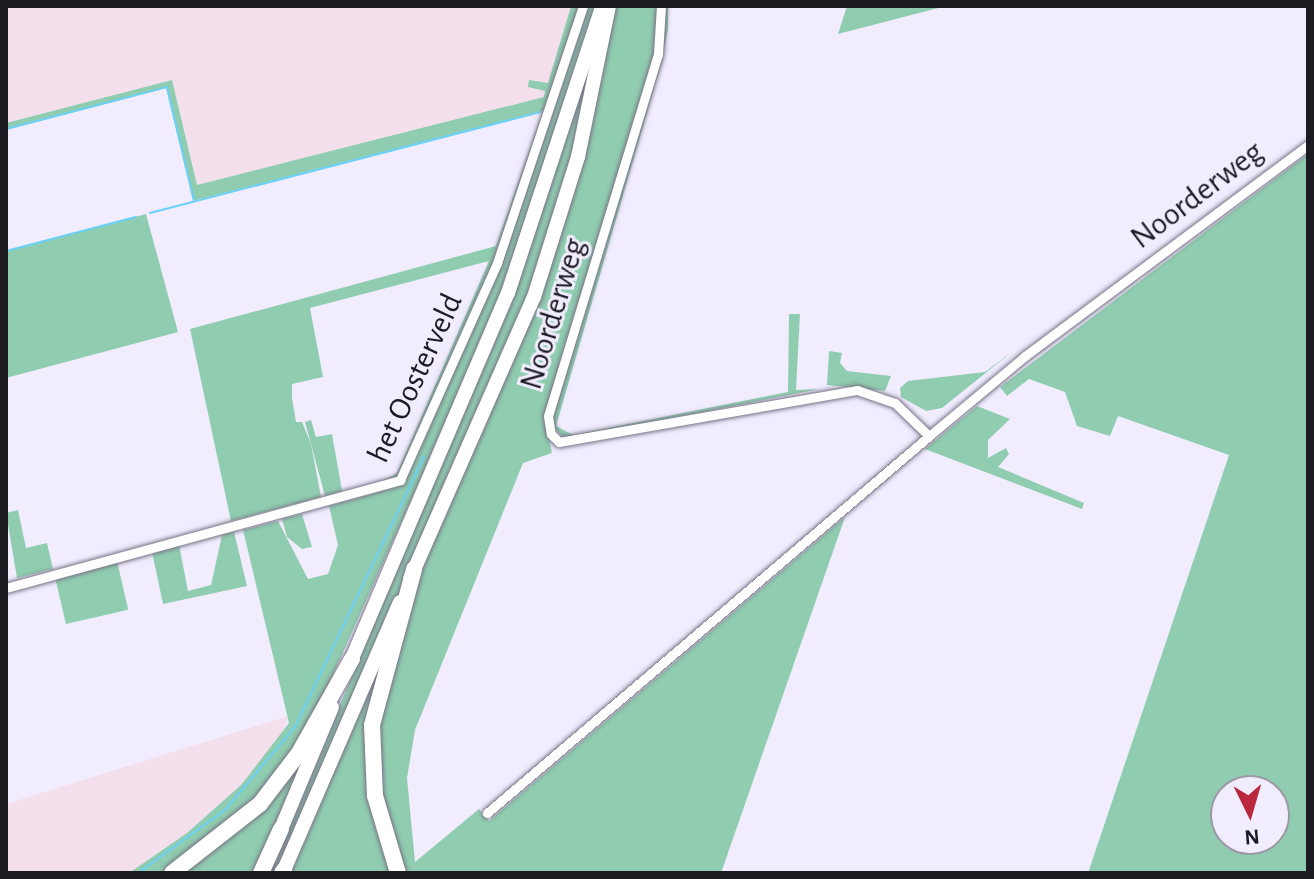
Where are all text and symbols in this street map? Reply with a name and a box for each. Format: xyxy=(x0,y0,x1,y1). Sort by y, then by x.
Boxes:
street label: Noorderweg xyxy=(1123,133,1271,257)
street label: Noorderweg xyxy=(512,234,594,394)
street label: het Oosterveld xyxy=(359,287,471,469)
north arrow xyxy=(1210,775,1290,855)
text: N xyxy=(1243,825,1261,849)

